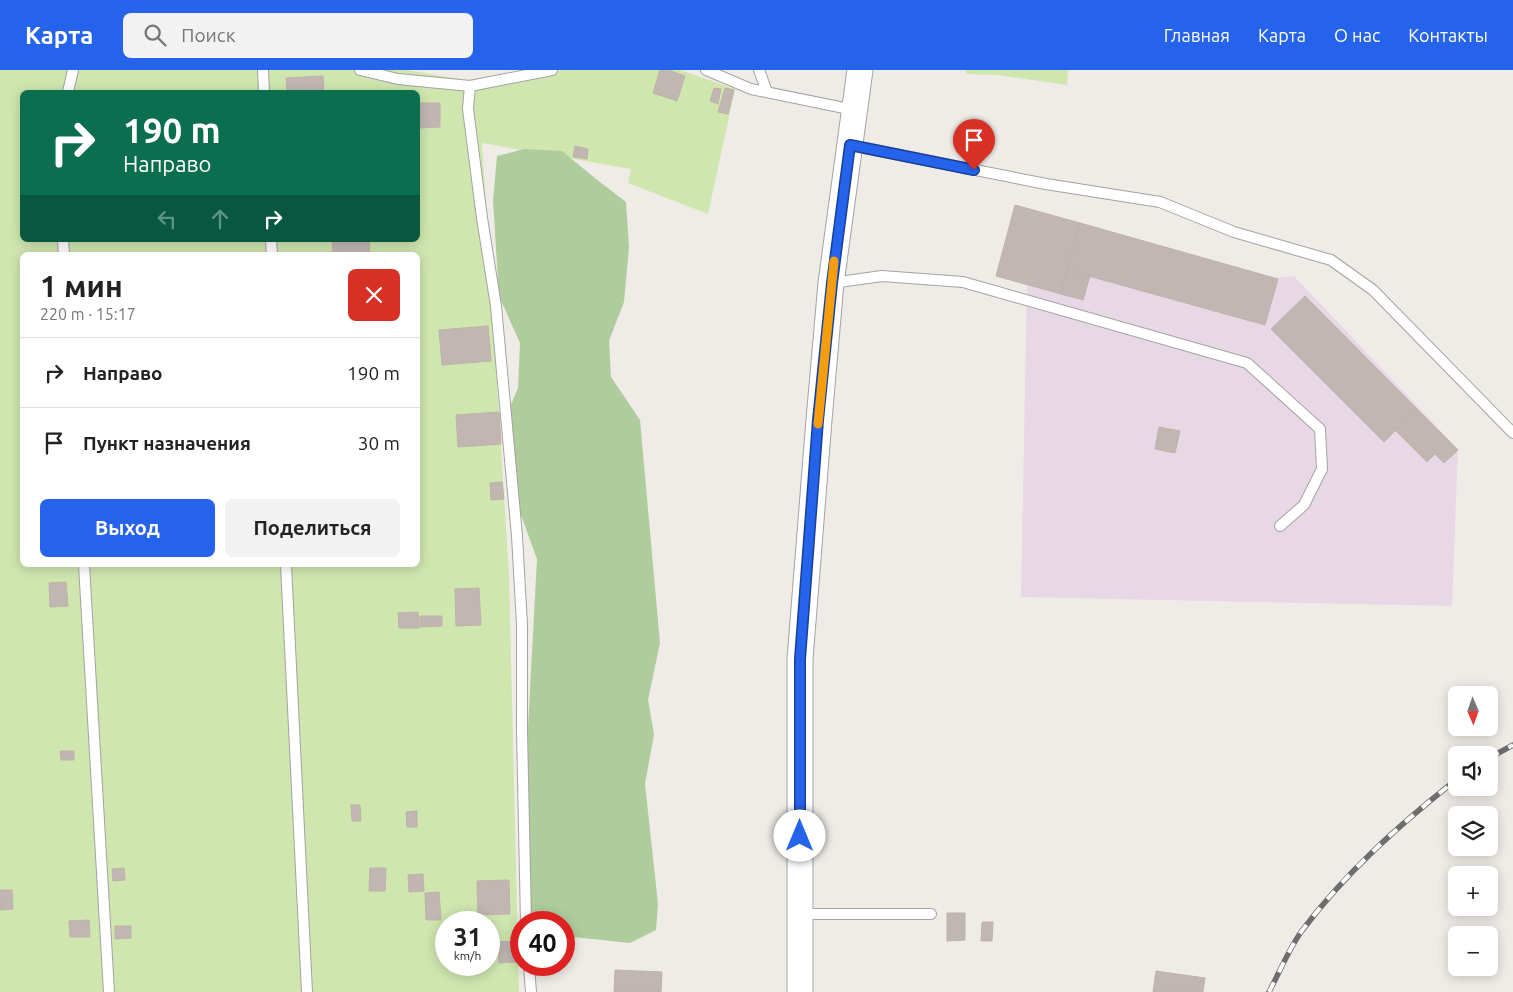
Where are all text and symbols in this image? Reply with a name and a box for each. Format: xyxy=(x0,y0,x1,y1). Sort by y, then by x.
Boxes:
search box xyxy=(123,13,473,58)
icon: search xyxy=(141,21,169,49)
text: Карта xyxy=(25,22,93,49)
text: Поиск xyxy=(181,24,235,46)
text: Главная xyxy=(1164,25,1230,45)
text: Карта xyxy=(1258,25,1306,45)
text: О нас xyxy=(1334,25,1380,45)
text: Контакты xyxy=(1408,25,1488,45)
icon: right xyxy=(40,110,105,175)
text: 190 m xyxy=(123,110,221,150)
pin xyxy=(953,119,995,170)
icon: arrive xyxy=(960,126,988,154)
text: Направо xyxy=(123,151,211,176)
icon: left xyxy=(153,205,181,233)
icon: ahead xyxy=(206,205,234,233)
icon: right xyxy=(259,205,287,233)
text: 1 мин xyxy=(40,269,123,303)
button: close xyxy=(348,269,400,321)
text: 220 m · 15:17 xyxy=(40,305,136,323)
icon: right xyxy=(40,359,68,387)
text: Направо xyxy=(83,362,163,384)
text: 190 m xyxy=(347,362,400,384)
icon: arrive xyxy=(40,429,68,457)
text: Пункт назначения xyxy=(83,432,251,454)
text: 30 m xyxy=(358,432,400,454)
button: Выход xyxy=(40,499,215,557)
button: Поделиться xyxy=(225,499,400,557)
north arrow xyxy=(1448,686,1498,736)
map controls xyxy=(1448,686,1498,976)
button: sound xyxy=(1448,746,1498,796)
button: layers xyxy=(1448,806,1498,856)
position arrow xyxy=(773,809,825,861)
button: + xyxy=(1448,866,1498,916)
speed limit sign: 40 xyxy=(510,911,575,976)
text: 31 xyxy=(453,923,482,951)
button: − xyxy=(1448,926,1498,976)
text: km/h xyxy=(454,949,481,962)

